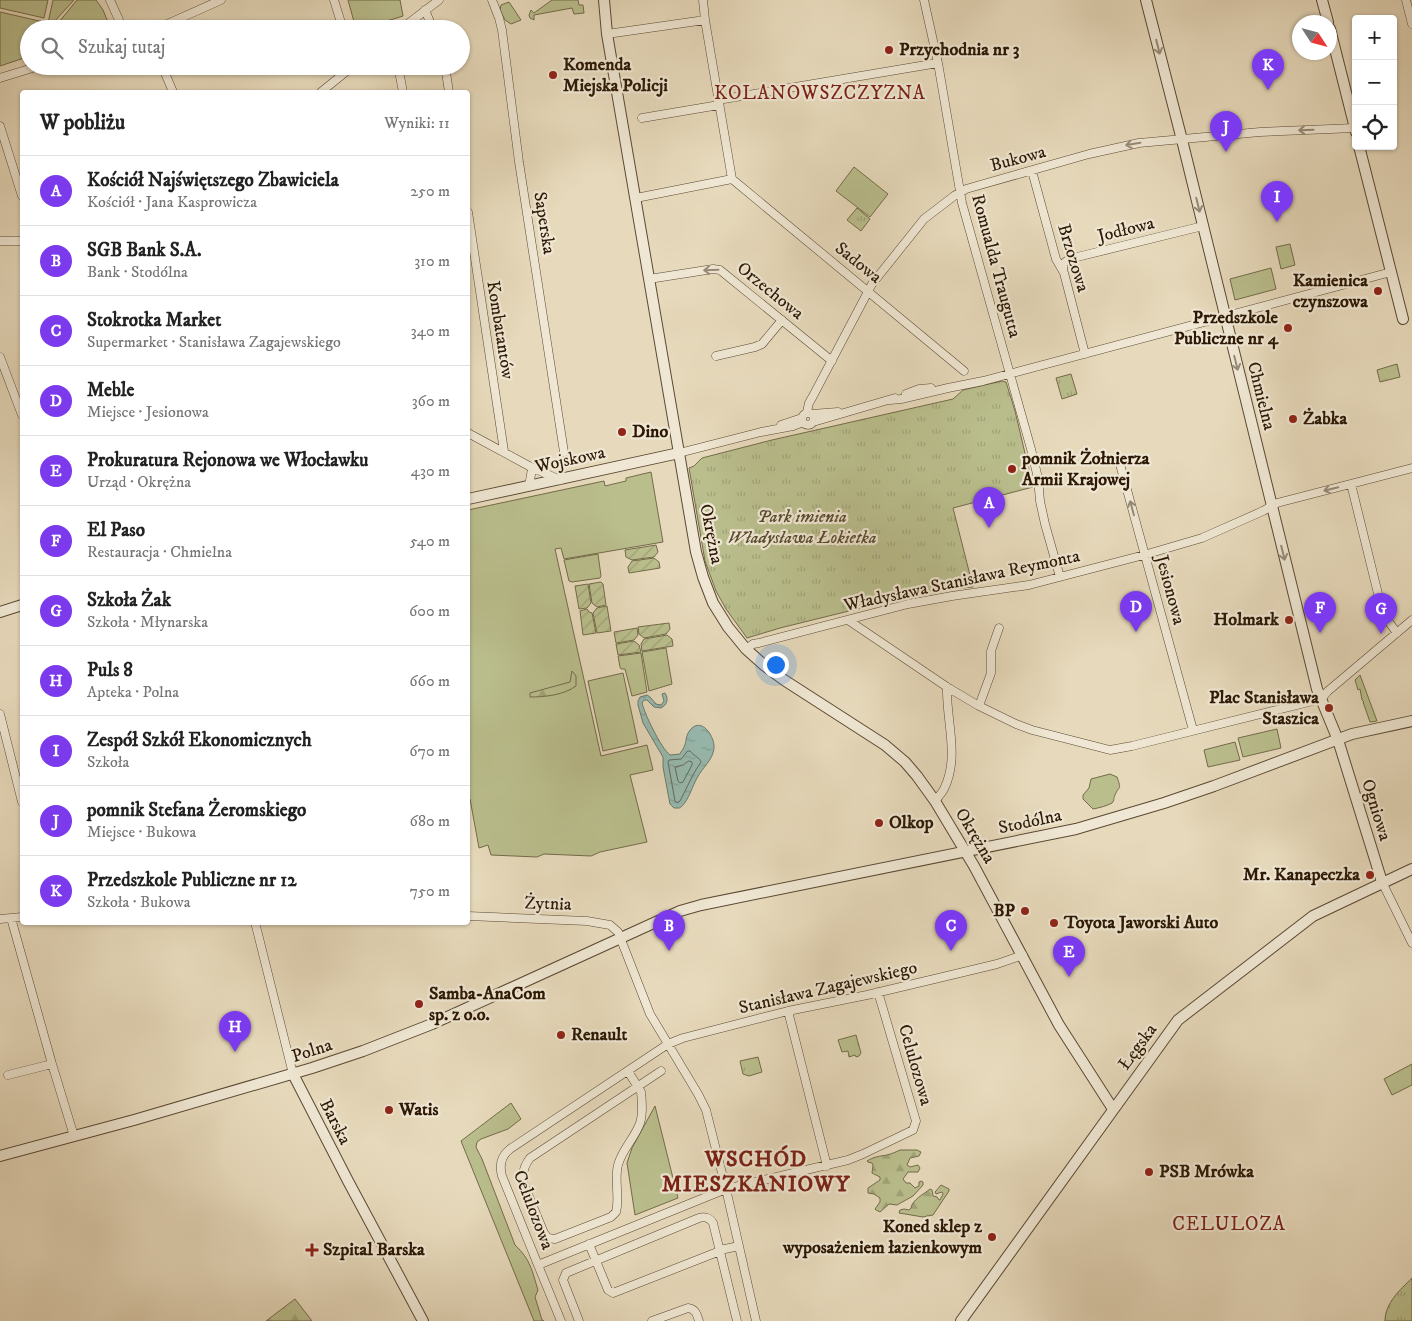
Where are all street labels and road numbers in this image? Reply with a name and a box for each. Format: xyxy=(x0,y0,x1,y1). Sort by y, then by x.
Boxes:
street label: Bukowa xyxy=(988,141,1049,177)
street label: Saperska xyxy=(528,190,560,256)
street label: Romualda Traugutta xyxy=(966,192,1026,341)
street label: Jodłowa xyxy=(1093,212,1157,248)
street label: Brzozowa xyxy=(1052,221,1094,295)
street label: Sadowa xyxy=(830,237,886,289)
street label: Orzechowa xyxy=(732,257,808,325)
street label: Kombatantów xyxy=(481,279,519,381)
street label: Chmielna xyxy=(1242,360,1280,433)
street label: Wojskowa xyxy=(532,442,608,478)
street label: Okrężna xyxy=(694,502,728,566)
street label: Władysława Stanisława Reymonta xyxy=(841,545,1082,617)
street label: Jesionowa xyxy=(1150,551,1190,627)
street label: Ogniowa xyxy=(1356,776,1396,844)
street label: Okrężna xyxy=(950,804,1000,868)
street label: Stodólna xyxy=(996,805,1064,839)
street label: Żytnia xyxy=(524,892,572,916)
street label: Stanisława Zagajewskiego xyxy=(737,957,920,1019)
street label: Łęgska xyxy=(1114,1019,1162,1074)
street label: Celulozowa xyxy=(893,1022,937,1108)
street label: Polna xyxy=(289,1034,335,1068)
street label: Barska xyxy=(314,1095,356,1149)
street label: Celulozowa xyxy=(508,1167,558,1253)

